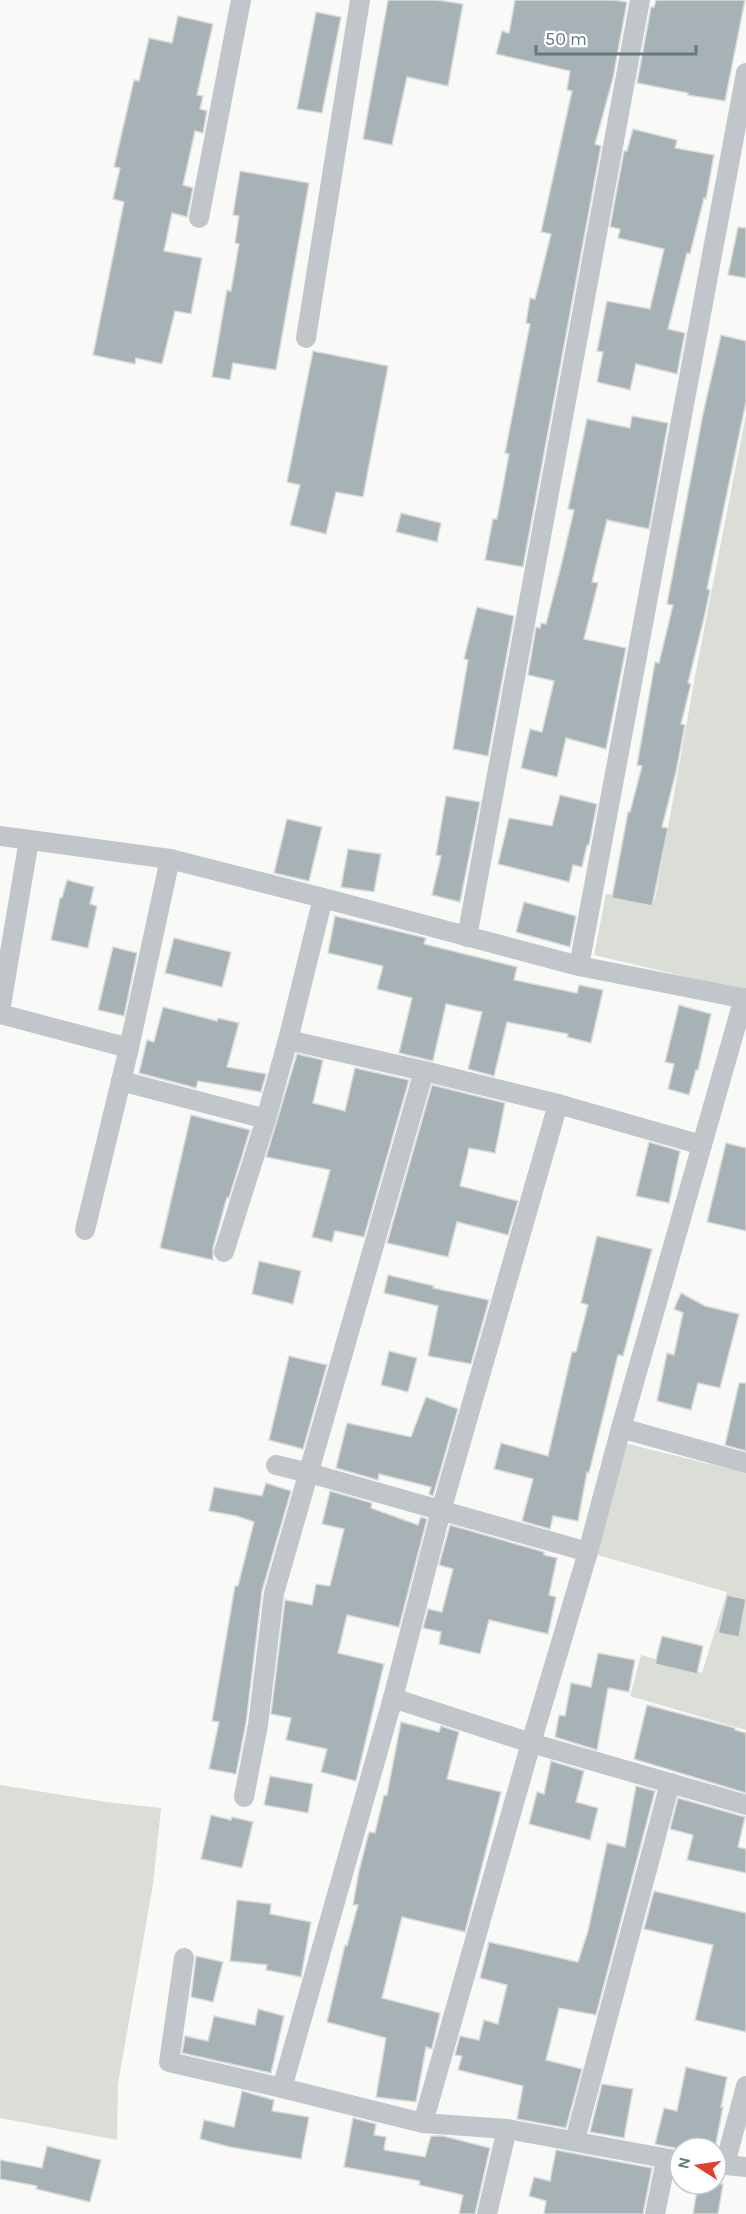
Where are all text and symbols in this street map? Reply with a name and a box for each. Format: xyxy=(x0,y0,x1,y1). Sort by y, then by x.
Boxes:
scale bar xyxy=(536,18,696,56)
text: 50 m xyxy=(545,28,587,50)
north arrow xyxy=(668,2136,728,2196)
text: N xyxy=(673,2155,694,2171)

